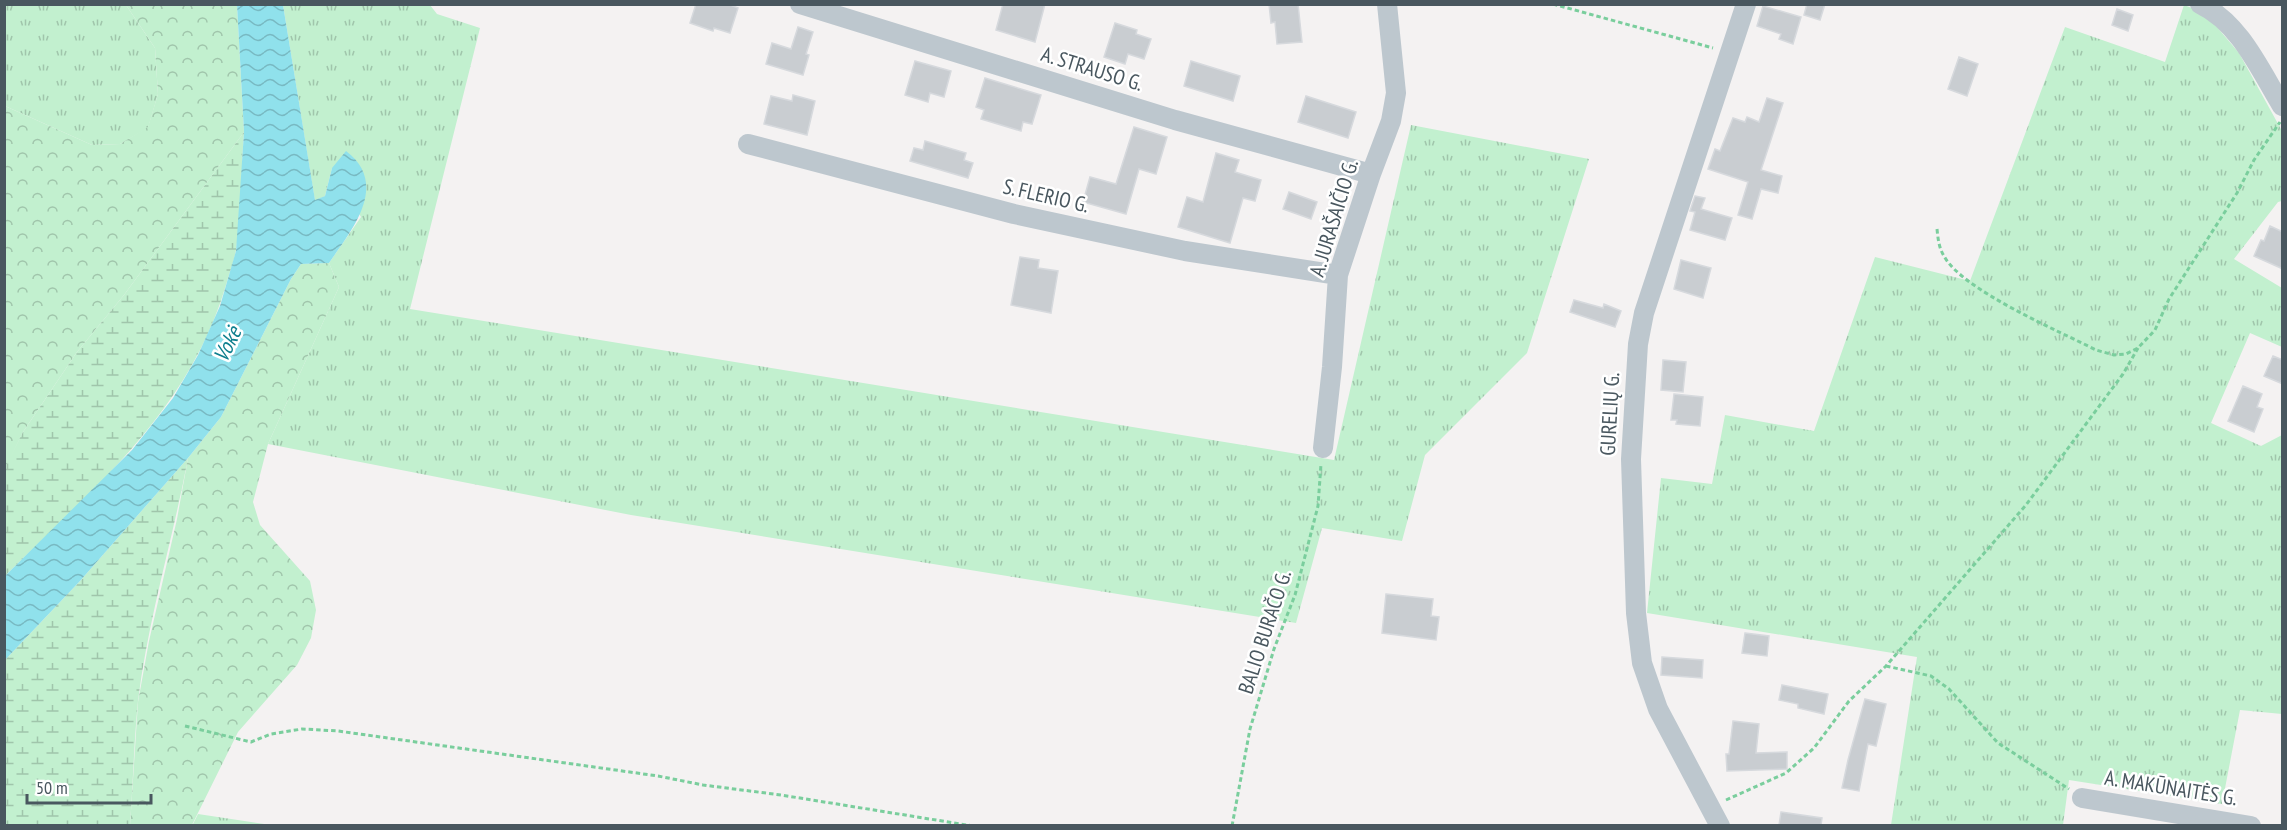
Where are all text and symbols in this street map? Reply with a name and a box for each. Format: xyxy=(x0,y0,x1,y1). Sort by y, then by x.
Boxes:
street label: A. STRAUSO G. xyxy=(1038,40,1146,97)
street label: A. JURAŠAIČIO G. xyxy=(1303,156,1364,280)
street label: S. FLERIO G. xyxy=(1001,173,1092,218)
water label: Vokė xyxy=(207,320,248,366)
street label: GURELIŲ G. xyxy=(1594,372,1625,456)
street label: BALIO BURAČO G. xyxy=(1232,567,1297,697)
street label: A. MAKŪNAITĖS G. xyxy=(2103,764,2239,811)
scale bar xyxy=(27,767,152,805)
text: 50 m xyxy=(36,776,68,799)

